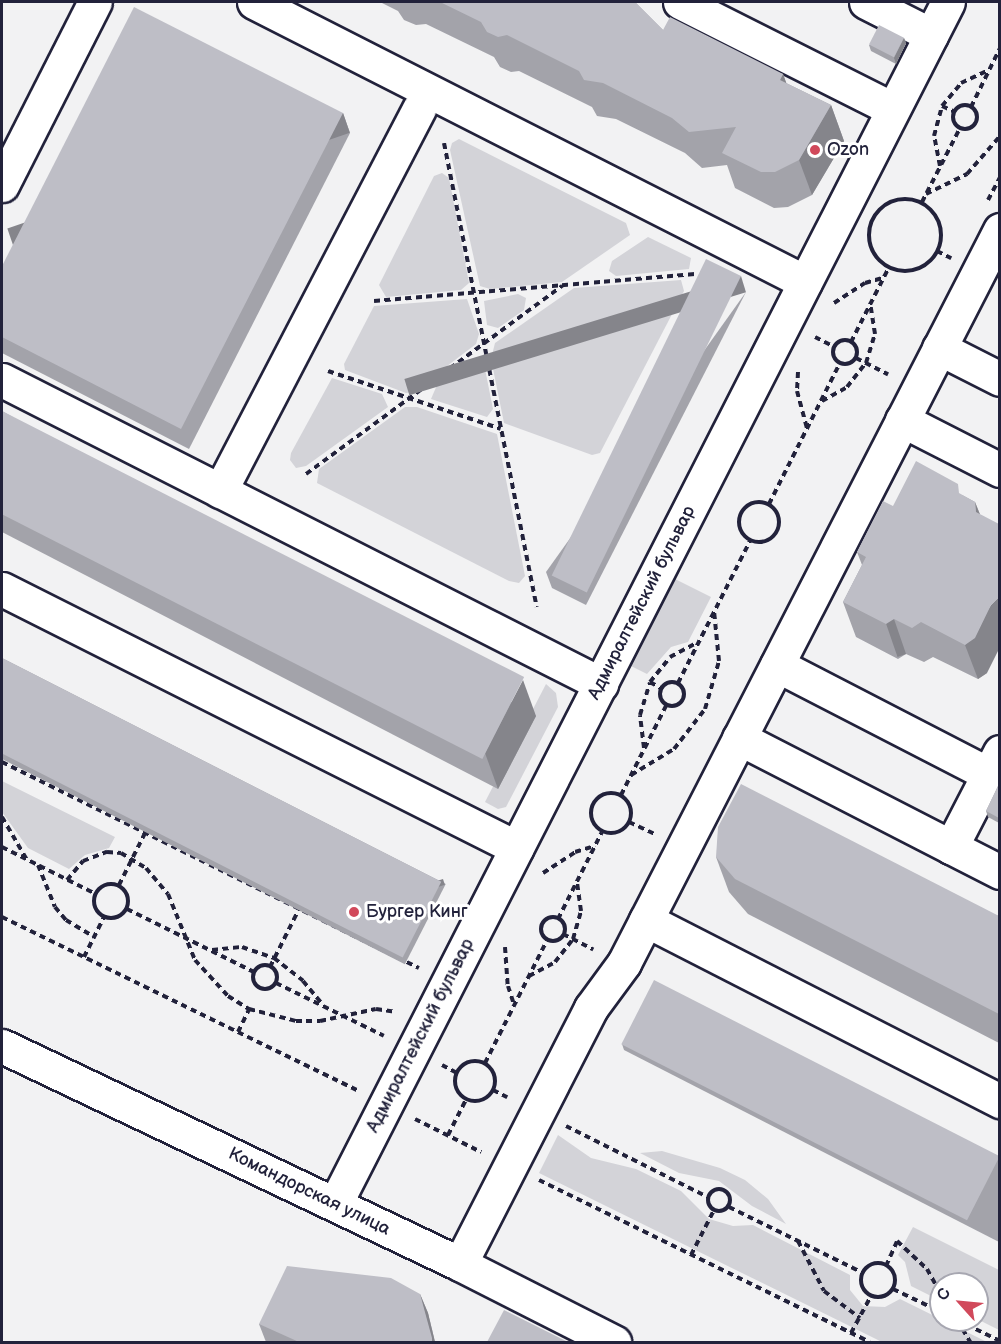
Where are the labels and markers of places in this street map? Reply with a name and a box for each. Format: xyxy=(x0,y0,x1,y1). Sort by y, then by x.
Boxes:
place label: Ozon xyxy=(827,139,869,161)
marker: Ozon xyxy=(808,143,822,157)
place label: Бургер Кинг xyxy=(366,901,468,923)
marker: Бургер Кинг xyxy=(347,905,361,919)

